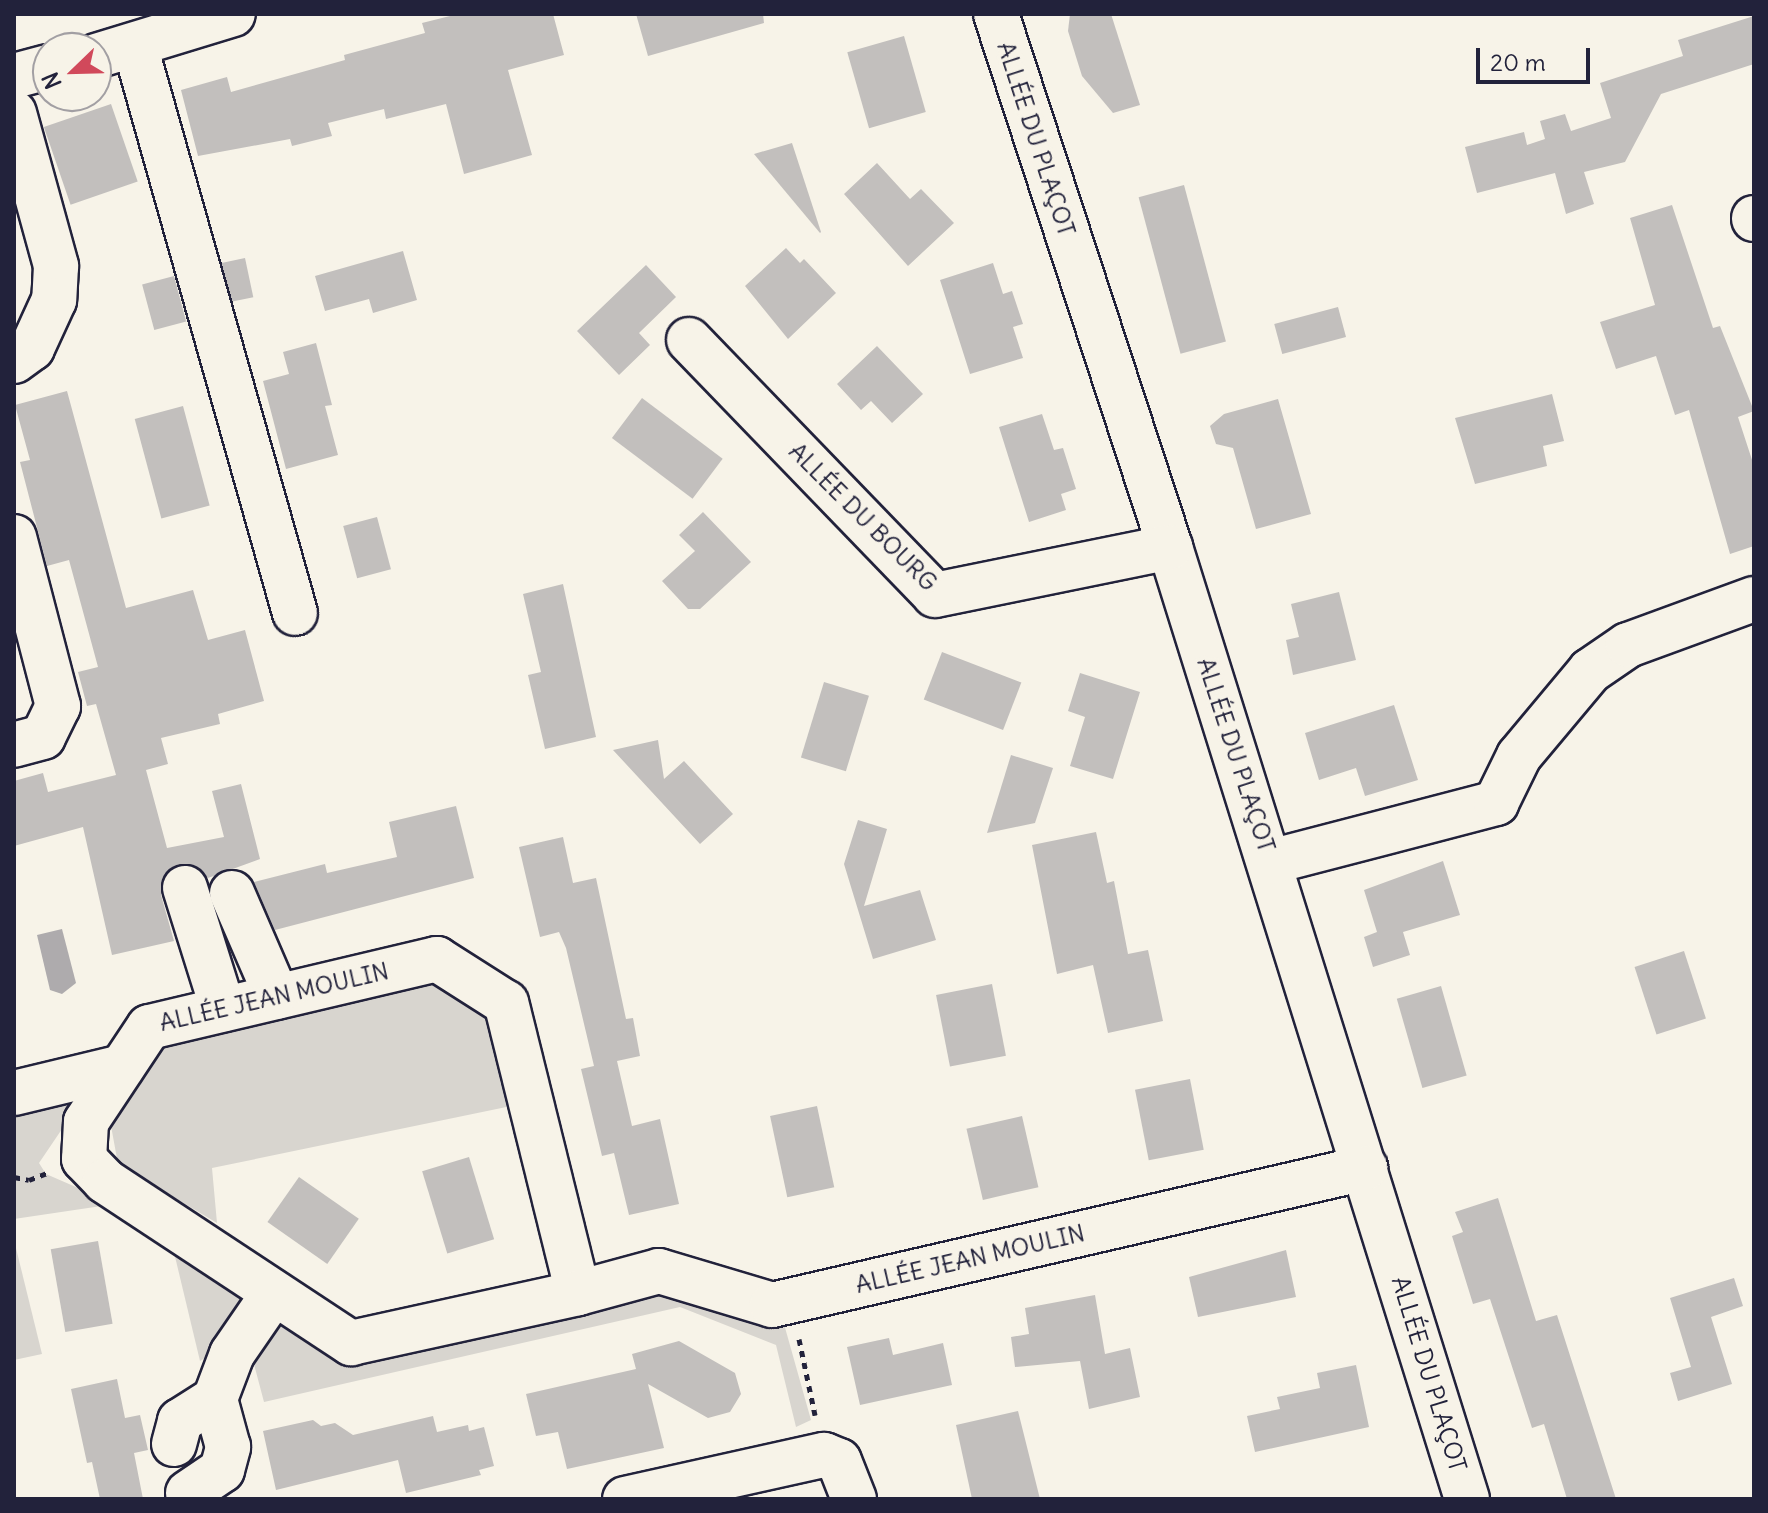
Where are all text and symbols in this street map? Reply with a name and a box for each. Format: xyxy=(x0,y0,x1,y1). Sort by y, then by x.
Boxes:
north arrow xyxy=(32,32,112,112)
scale bar xyxy=(1480,32,1594,82)
street label: ALLÉE DU PLAÇOT xyxy=(991,38,1081,240)
text: 20 m xyxy=(1490,47,1546,77)
text: N xyxy=(36,68,68,93)
street label: ALLÉE DU BOURG xyxy=(783,437,943,597)
street label: ALLÉE DU PLAÇOT xyxy=(1191,654,1281,856)
street label: ALLÉE JEAN MOULIN xyxy=(157,957,391,1037)
street label: ALLÉE JEAN MOULIN xyxy=(853,1219,1087,1299)
street label: ALLÉE DU PLAÇOT xyxy=(1386,1273,1472,1475)

